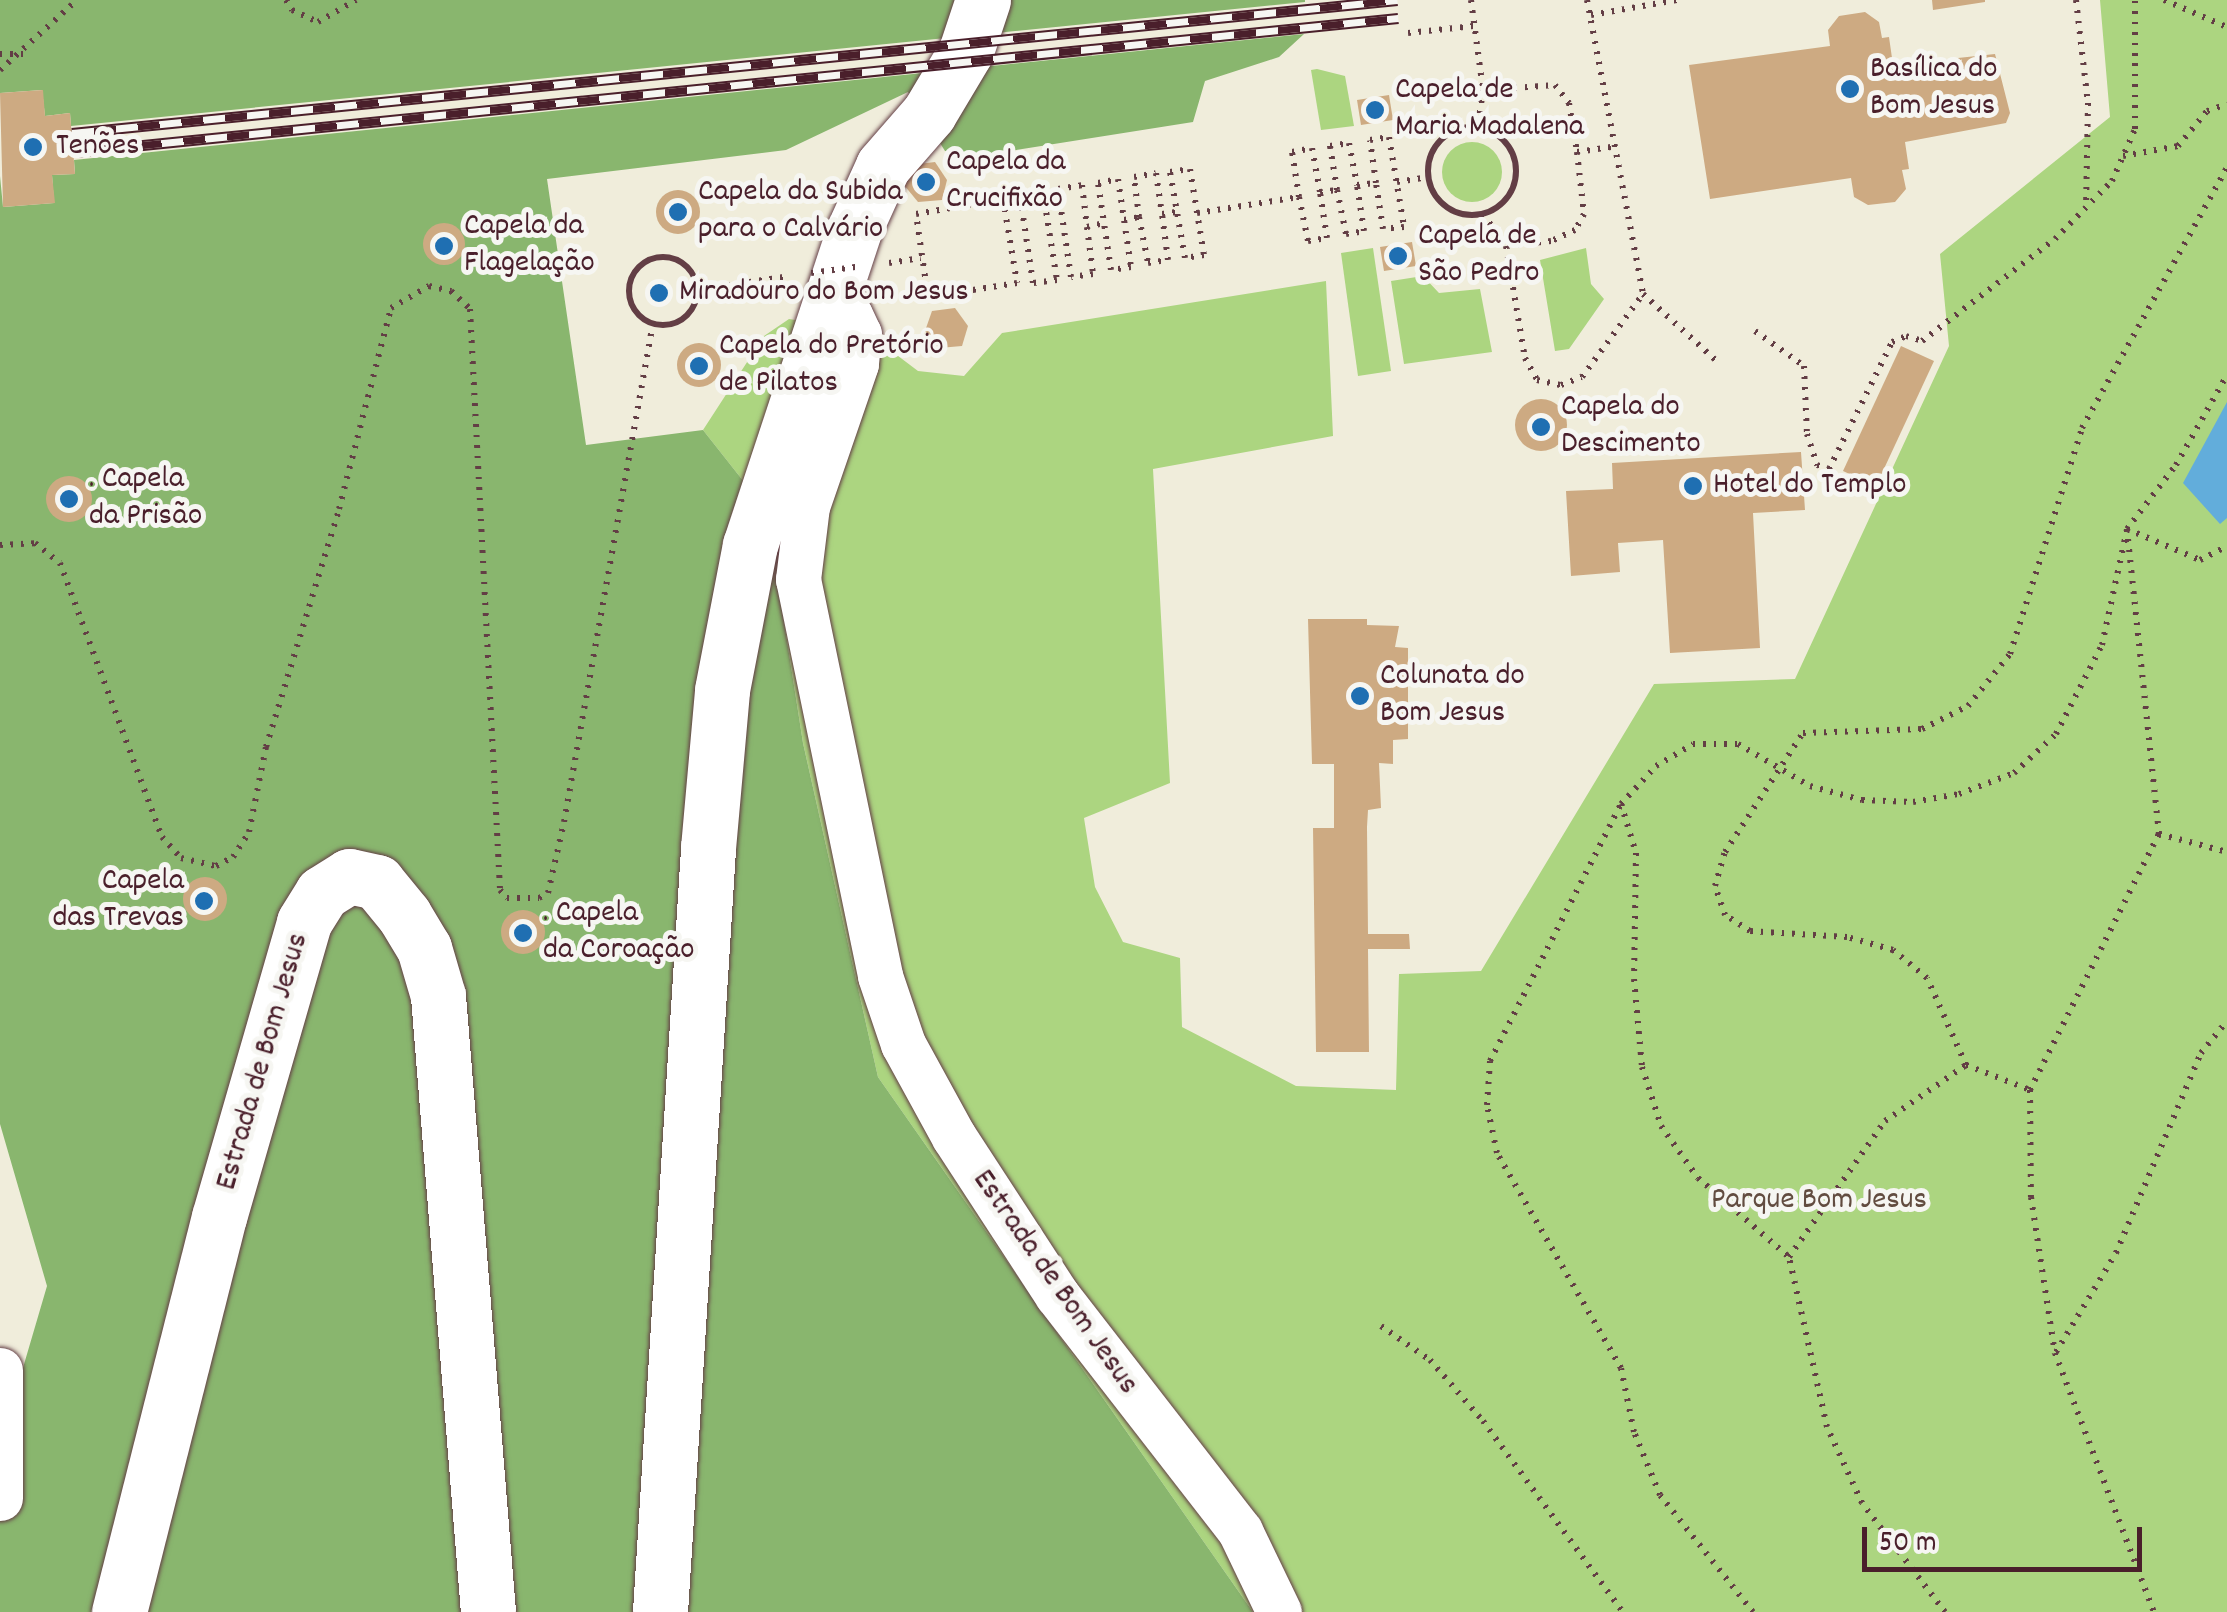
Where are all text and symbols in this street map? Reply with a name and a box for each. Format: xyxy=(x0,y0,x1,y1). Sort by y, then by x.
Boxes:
place label: Basílica do Bom Jesus xyxy=(1870,52,1997,127)
place label: Capela de Maria Madalena xyxy=(1395,73,1584,148)
marker: Basílica do Bom Jesus xyxy=(1839,78,1861,100)
marker: Capela de Maria Madalena xyxy=(1364,99,1386,121)
place label: Tenões xyxy=(56,128,139,166)
marker: Tenões xyxy=(20,134,46,160)
place label: Capela da Crucifixão xyxy=(946,145,1066,220)
marker: Capela da Crucifixão xyxy=(915,171,937,193)
place label: Capela da Subida para o Calvário xyxy=(698,175,903,250)
marker: Capela da Subida para o Calvário xyxy=(667,201,689,223)
place label: Capela da Flagelação xyxy=(464,209,595,284)
place label: Capela de São Pedro xyxy=(1418,219,1539,294)
marker: Capela da Flagelação xyxy=(433,235,455,257)
marker: Capela de São Pedro xyxy=(1387,245,1409,267)
place label: Miradouro do Bom Jesus xyxy=(679,274,969,312)
marker: Miradouro do Bom Jesus xyxy=(648,282,670,304)
place label: Capela do Pretório de Pilatos xyxy=(719,329,944,404)
marker: Capela do Pretório de Pilatos xyxy=(688,355,710,377)
place label: Capela do Descimento xyxy=(1561,390,1701,465)
marker: Capela do Descimento xyxy=(1530,416,1552,438)
place label: . Capela da Prisão xyxy=(89,462,202,537)
place label: Hotel do Templo xyxy=(1713,467,1907,505)
marker: Hotel do Templo xyxy=(1682,475,1704,497)
marker: . Capela da Prisão xyxy=(58,488,80,510)
place label: Colunata do Bom Jesus xyxy=(1380,659,1525,734)
marker: Colunata do Bom Jesus xyxy=(1349,685,1371,707)
place label: Capela das Trevas xyxy=(53,864,184,939)
marker: Capela das Trevas xyxy=(193,890,215,912)
place label: . Capela da Coroação xyxy=(543,896,695,971)
marker: . Capela da Coroação xyxy=(512,922,534,944)
street label: Estrada de Bom Jesus xyxy=(209,929,319,1195)
street label: Estrada de Bom Jesus xyxy=(962,1163,1146,1403)
park label: Parque Bom Jesus xyxy=(1711,1182,1927,1220)
scale bar xyxy=(1867,1507,2147,1569)
text: 50 m xyxy=(1879,1523,1937,1566)

